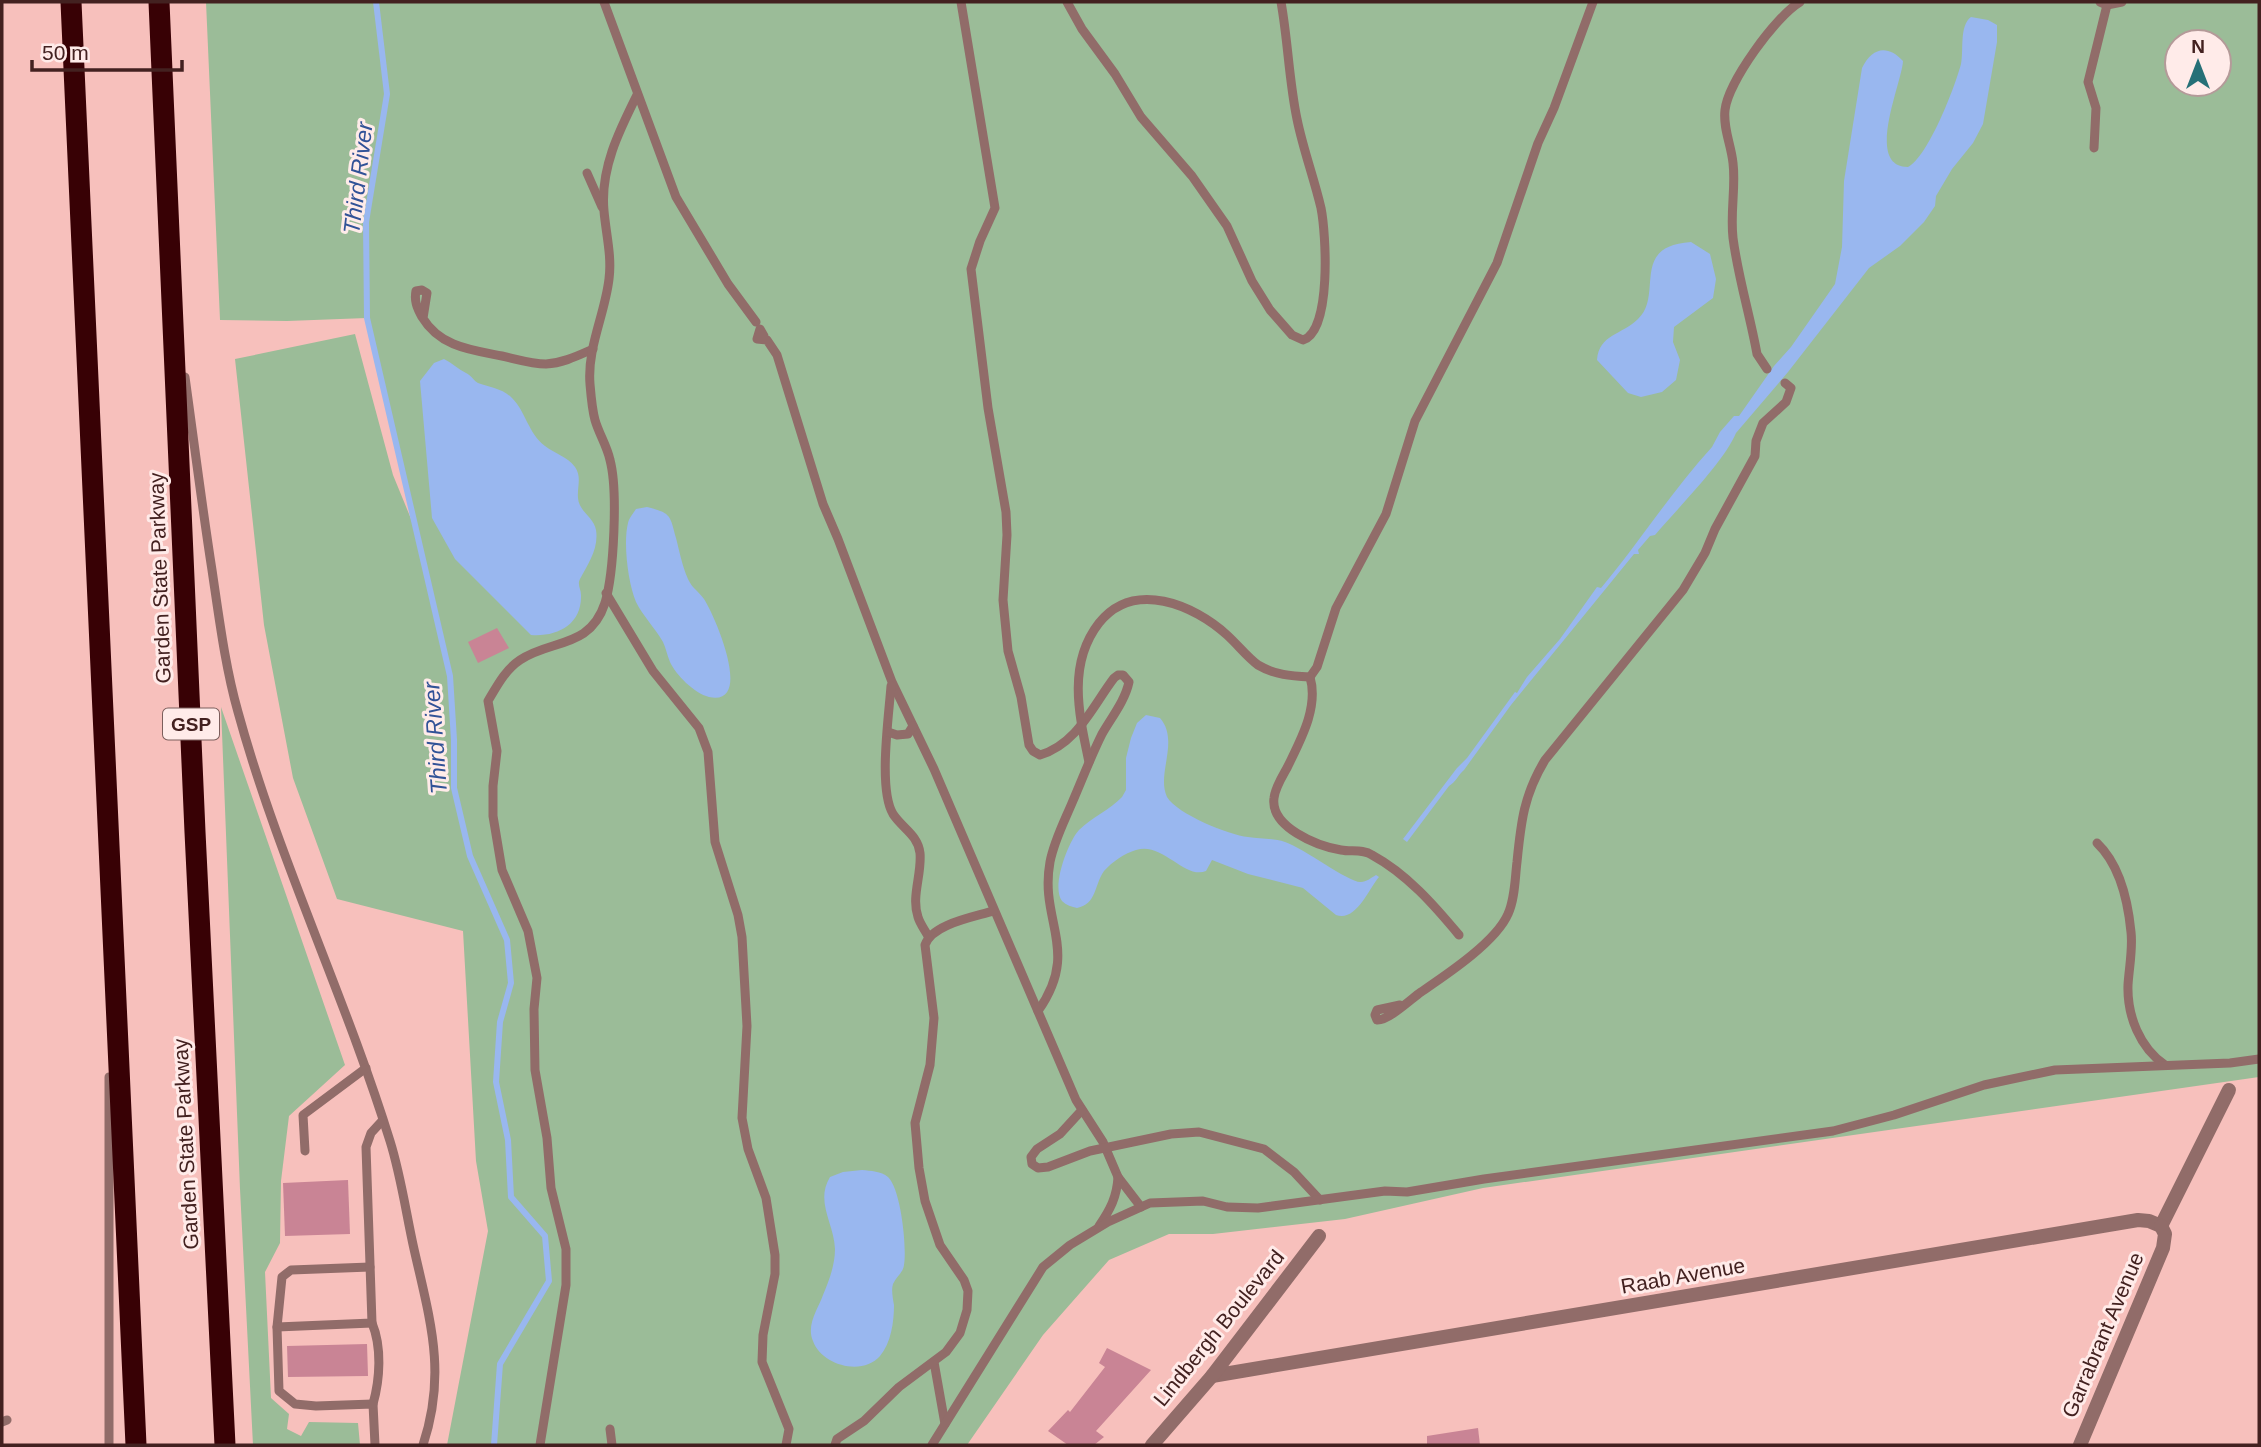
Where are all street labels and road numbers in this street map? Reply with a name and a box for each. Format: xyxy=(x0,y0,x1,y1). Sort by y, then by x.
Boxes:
street label: Garden State Parkway xyxy=(144,472,175,684)
road number: GSP xyxy=(163,708,219,740)
street label: Garden State Parkway xyxy=(168,1037,203,1250)
street label: Lindbergh Boulevard xyxy=(1149,1245,1289,1410)
street label: Garrabrant Avenue xyxy=(2057,1249,2148,1421)
street label: Raab Avenue xyxy=(1619,1253,1747,1298)

